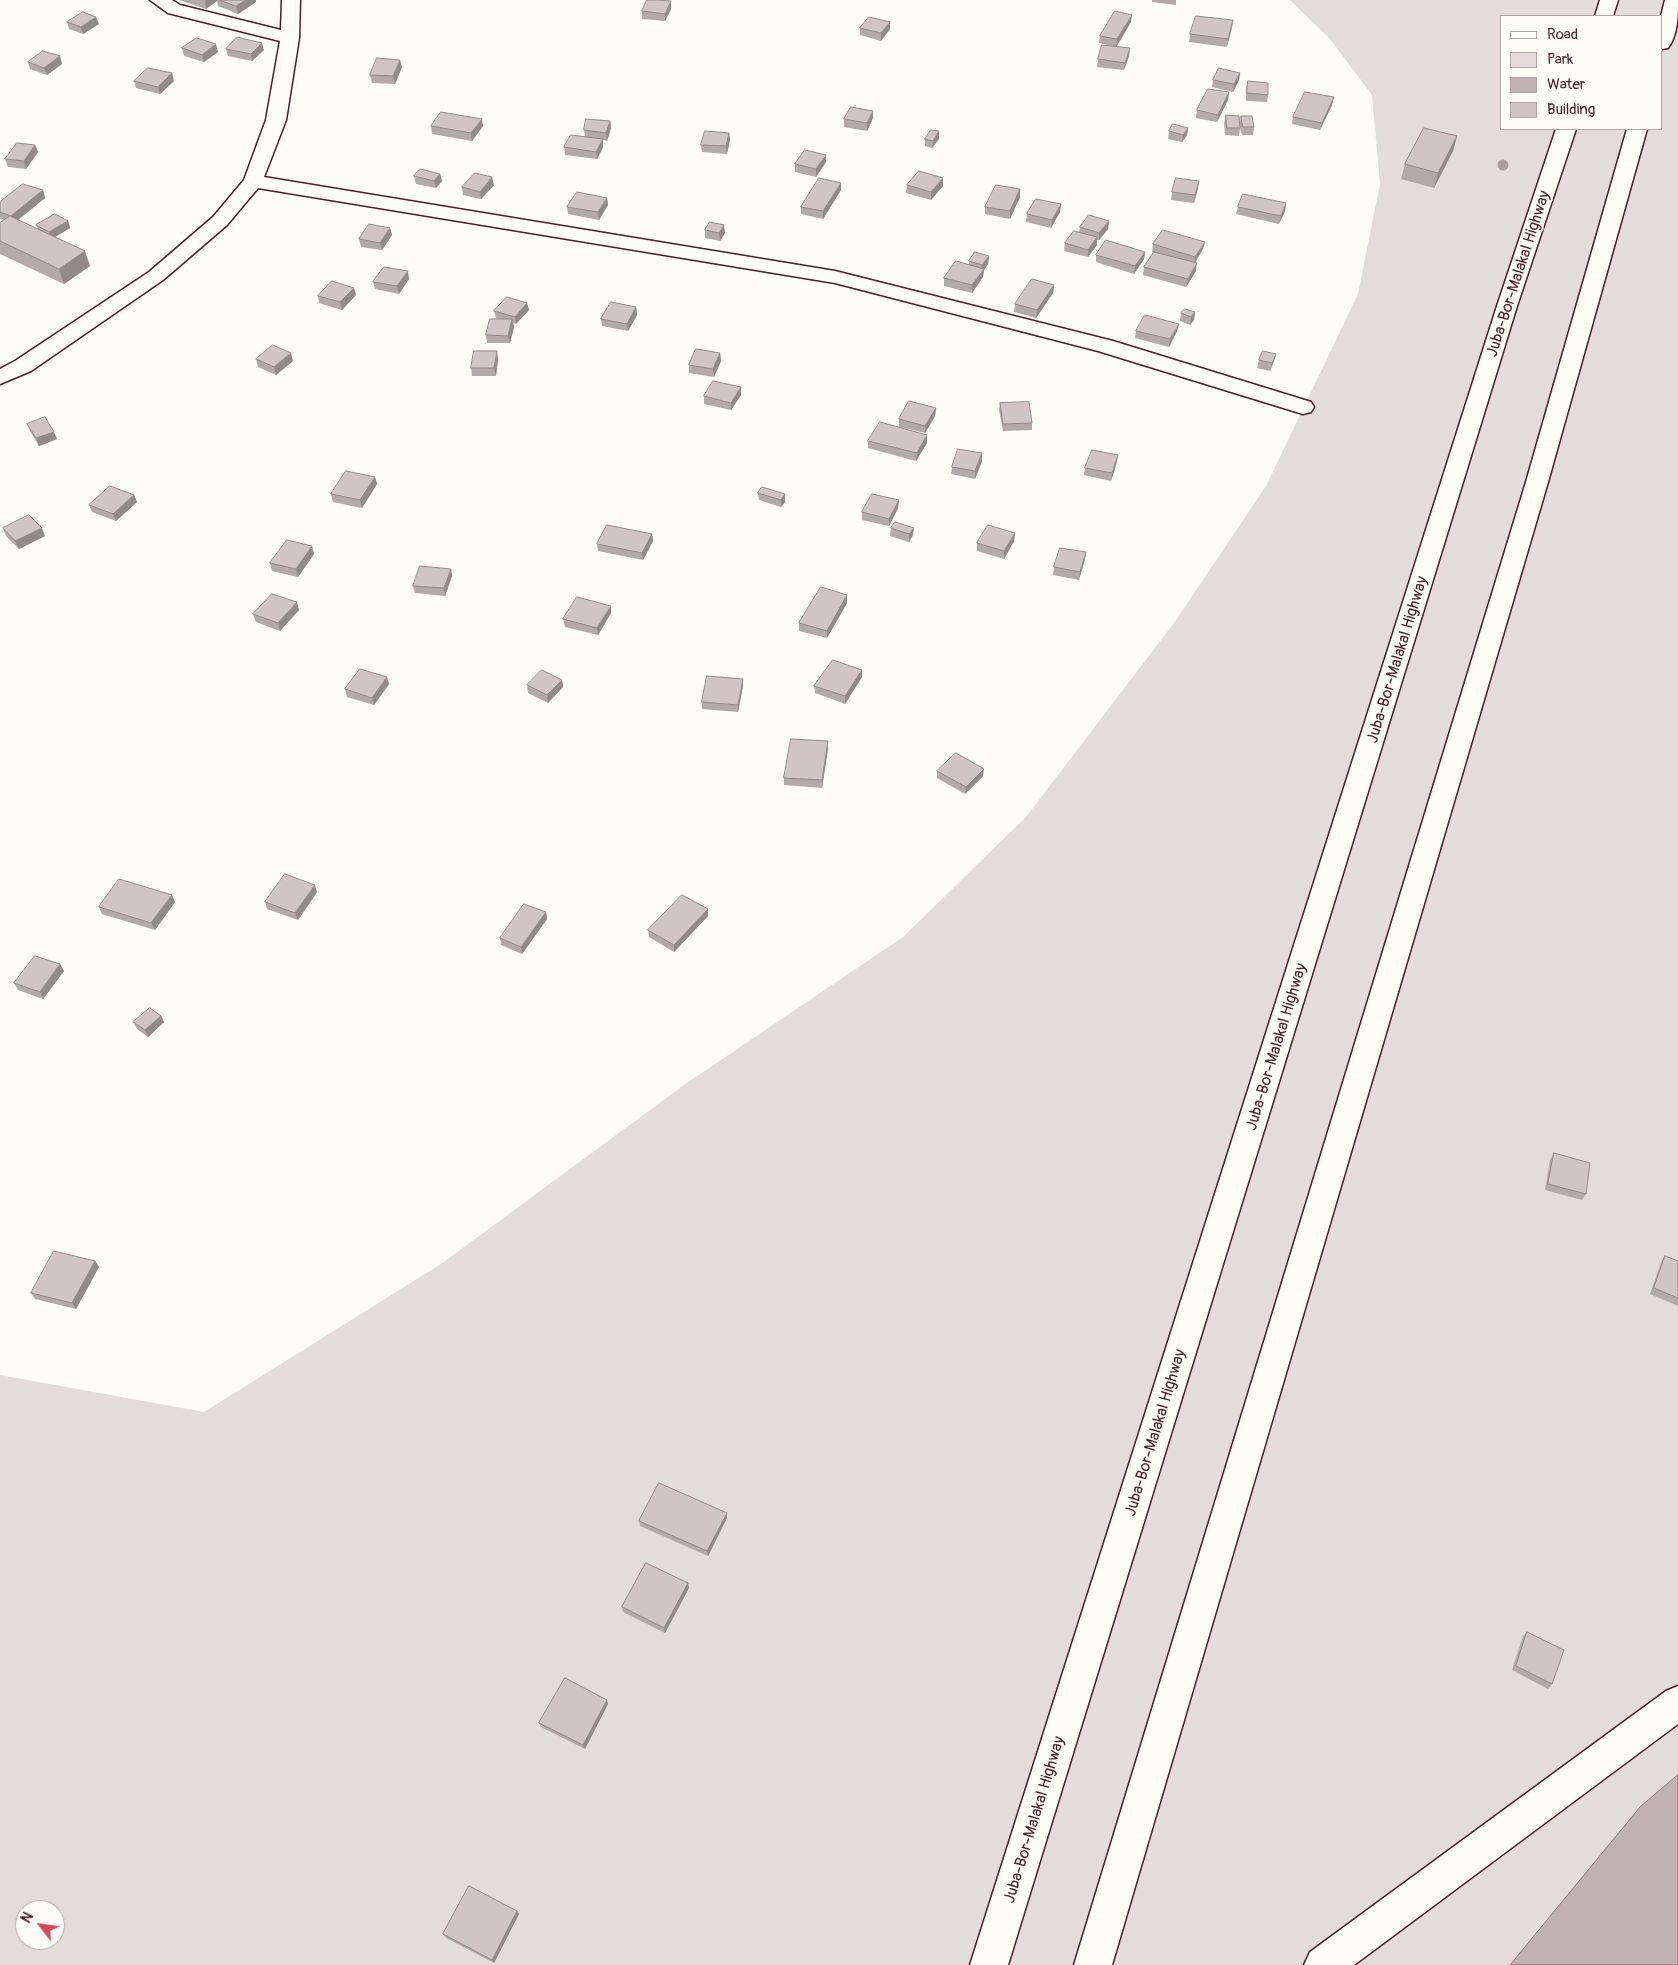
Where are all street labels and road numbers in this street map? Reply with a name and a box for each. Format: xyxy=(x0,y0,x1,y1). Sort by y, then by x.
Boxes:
street label: Juba-Bor-Malakal Highway xyxy=(1483,189,1555,359)
street label: Juba-Bor-Malakal Highway xyxy=(1363,574,1433,746)
street label: Juba-Bor-Malakal Highway xyxy=(1242,961,1312,1133)
street label: Juba-Bor-Malakal Highway xyxy=(1121,1347,1191,1519)
street label: Juba-Bor-Malakal Highway xyxy=(1000,1734,1070,1906)

